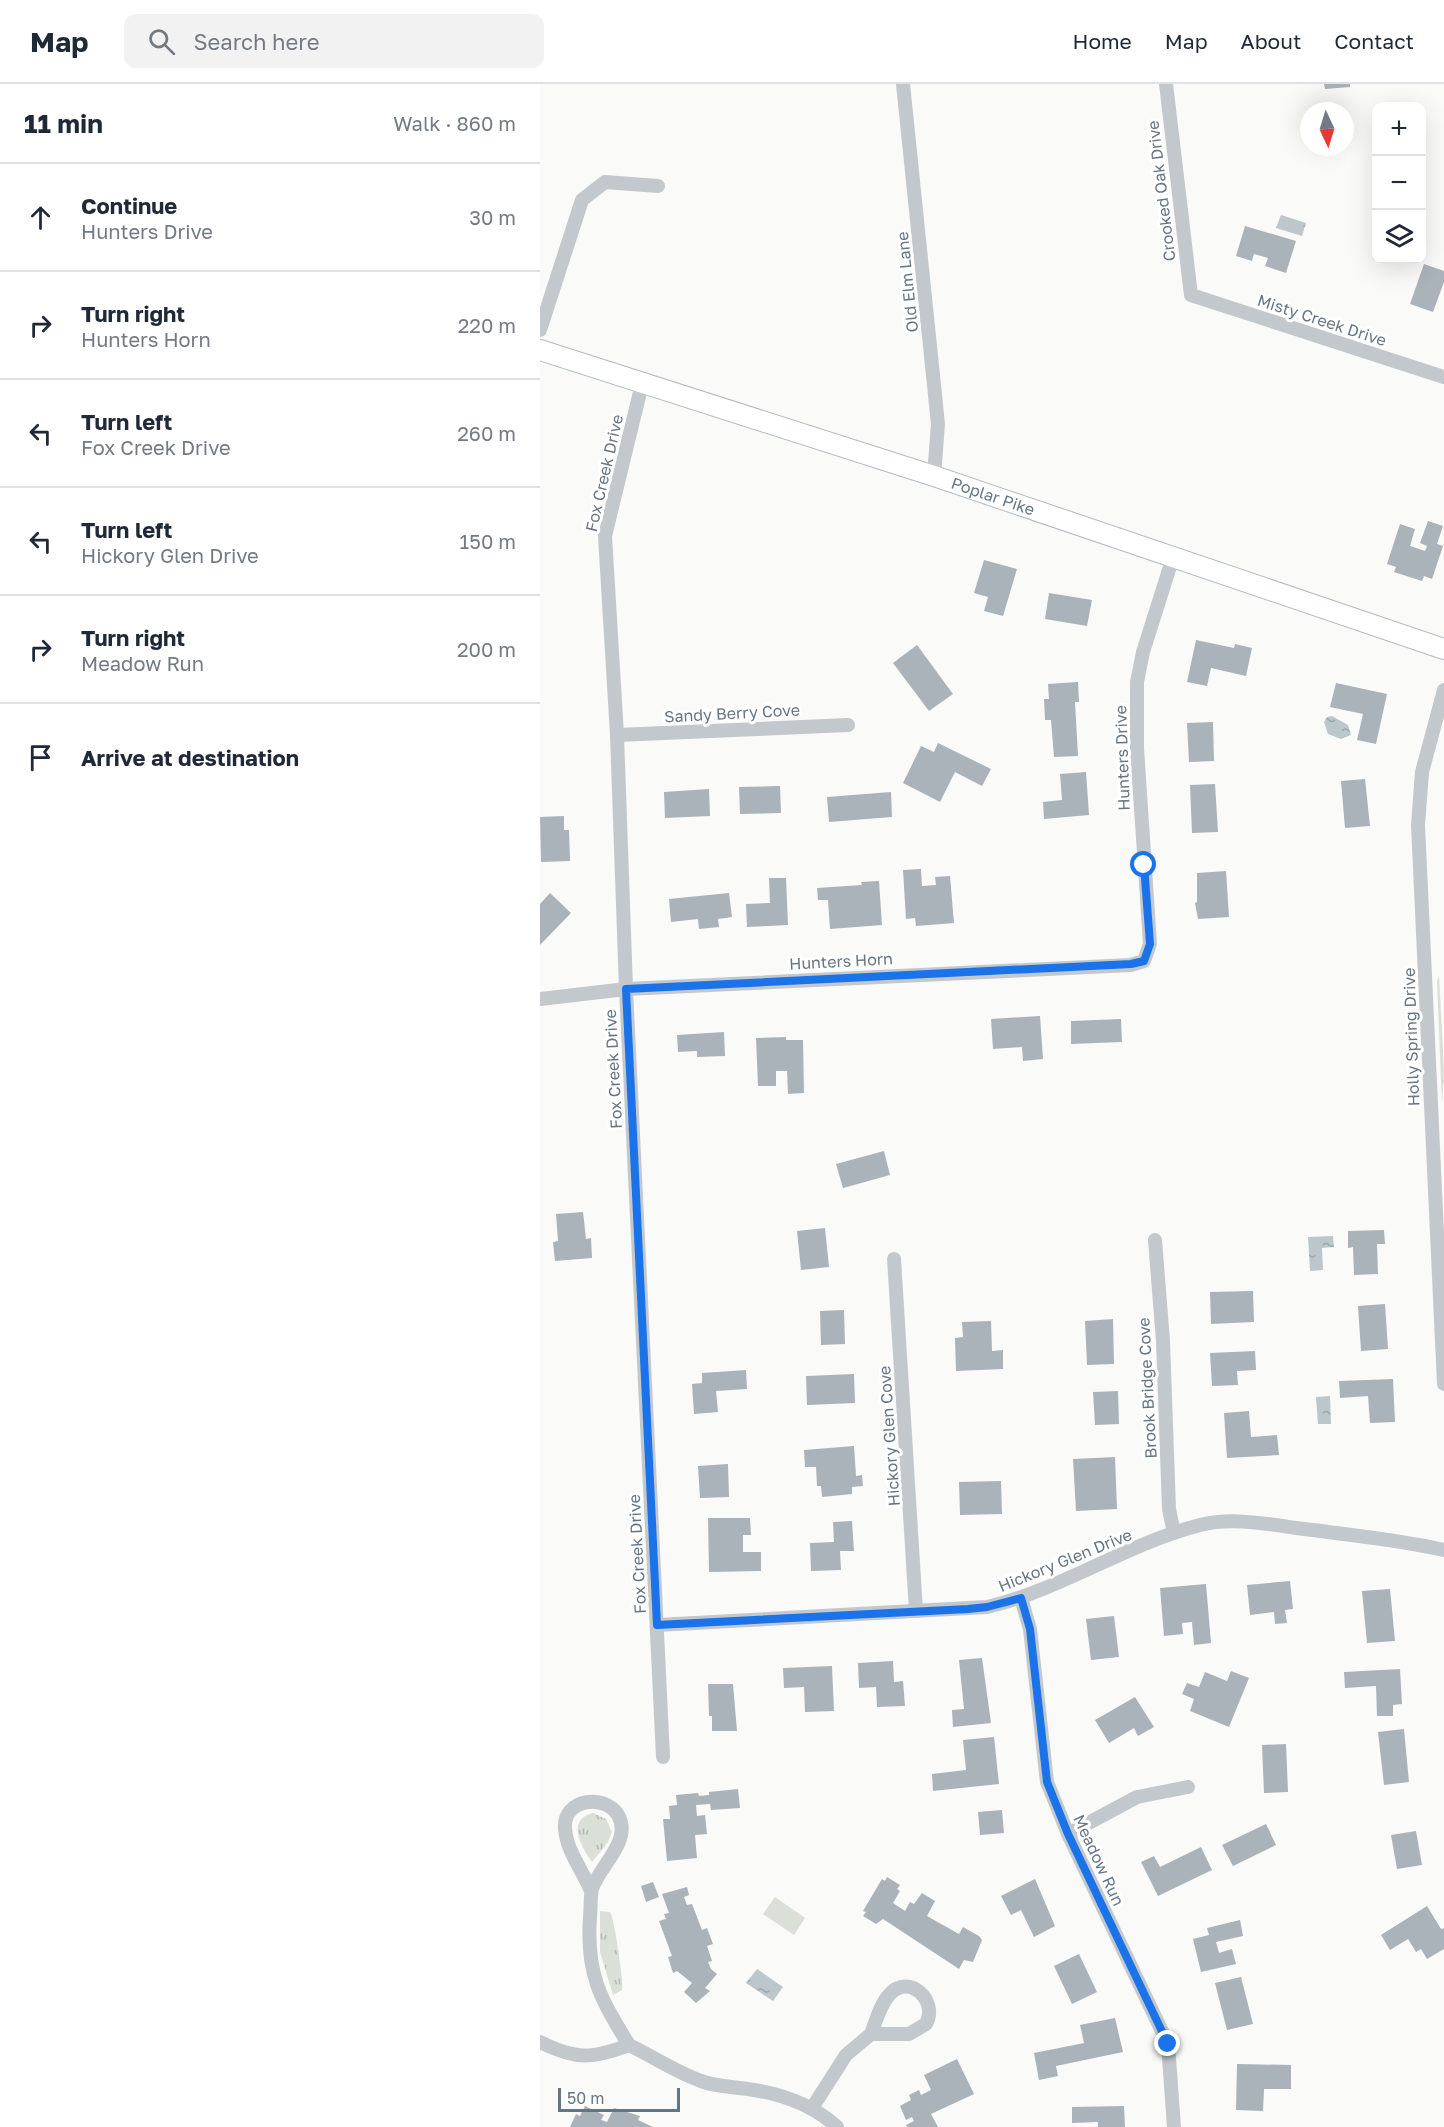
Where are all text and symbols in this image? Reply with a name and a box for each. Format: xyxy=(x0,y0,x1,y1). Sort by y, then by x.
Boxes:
search box xyxy=(124,14,544,68)
text: Map xyxy=(30,25,88,58)
icon: search xyxy=(145,25,178,58)
text: Search here xyxy=(193,28,319,55)
text: Home xyxy=(1072,28,1132,54)
text: Map xyxy=(1165,28,1208,54)
text: About xyxy=(1241,28,1301,54)
text: Contact xyxy=(1334,28,1414,54)
north arrow xyxy=(1300,102,1354,156)
map controls xyxy=(1372,102,1426,264)
button: + xyxy=(1372,102,1426,156)
text: 11 min xyxy=(24,108,103,139)
text: Walk · 860 m xyxy=(393,111,516,135)
street label: Crooked Oak Drive xyxy=(1142,120,1180,262)
button: − xyxy=(1372,156,1426,210)
text: Continue xyxy=(81,192,177,219)
icon: ahead xyxy=(24,201,57,234)
text: 30 m xyxy=(469,205,516,229)
button: layers xyxy=(1372,210,1426,264)
text: Hunters Drive xyxy=(81,219,213,243)
street label: Old Elm Lane xyxy=(892,231,922,333)
street label: Misty Creek Drive xyxy=(1255,290,1389,350)
text: Turn right xyxy=(81,300,185,327)
icon: right xyxy=(24,309,57,342)
text: 220 m xyxy=(458,313,516,337)
text: Hunters Horn xyxy=(81,327,211,351)
text: Turn left xyxy=(81,408,172,435)
street label: Fox Creek Drive xyxy=(581,412,627,534)
icon: left xyxy=(24,417,57,450)
text: 260 m xyxy=(457,421,516,445)
text: Fox Creek Drive xyxy=(81,435,231,459)
street label: Poplar Pike xyxy=(949,473,1037,519)
text: Turn left xyxy=(81,516,172,543)
icon: left xyxy=(24,525,57,558)
text: 150 m xyxy=(460,529,516,553)
text: Hickory Glen Drive xyxy=(81,543,259,567)
text: Turn right xyxy=(81,624,185,651)
icon: right xyxy=(24,633,57,666)
text: 200 m xyxy=(457,637,516,661)
text: Meadow Run xyxy=(81,651,204,675)
street label: Sandy Berry Cove xyxy=(664,699,800,727)
street label: Hunters Drive xyxy=(1110,705,1134,811)
icon: arrive xyxy=(24,741,57,774)
text: Arrive at destination xyxy=(81,744,299,771)
route start xyxy=(1130,851,1156,877)
street label: Hunters Horn xyxy=(789,948,893,974)
street label: Holly Spring Drive xyxy=(1399,967,1423,1107)
street label: Fox Creek Drive xyxy=(600,1009,626,1129)
street label: Brook Bridge Cove xyxy=(1133,1317,1161,1459)
street label: Hickory Glen Cove xyxy=(874,1365,904,1507)
street label: Fox Creek Drive xyxy=(624,1494,650,1614)
street label: Hickory Glen Drive xyxy=(995,1524,1135,1596)
street label: Meadow Run xyxy=(1069,1811,1129,1909)
route end xyxy=(1154,2030,1180,2056)
scale bar xyxy=(558,2085,680,2112)
text: 50 m xyxy=(567,2088,604,2108)

